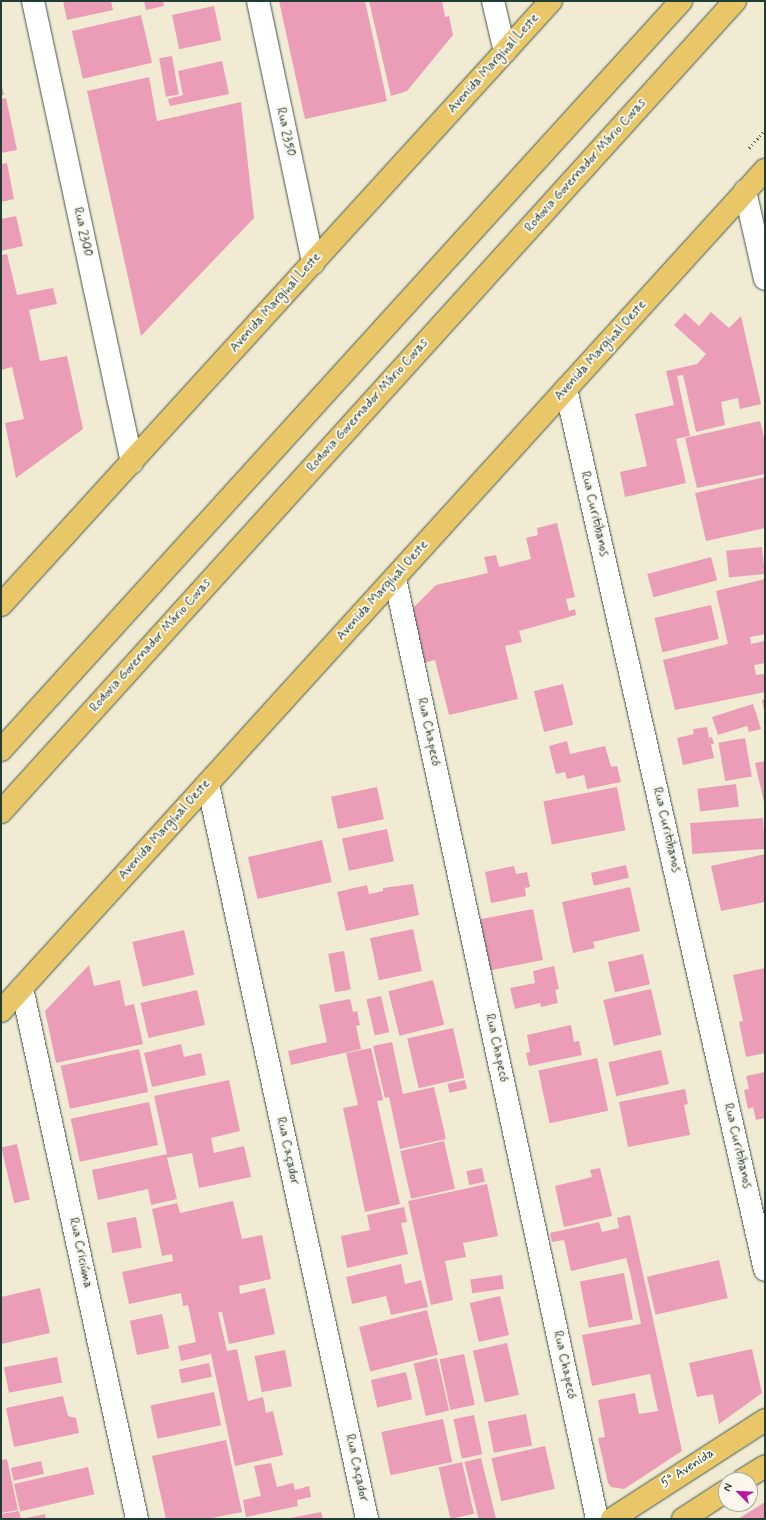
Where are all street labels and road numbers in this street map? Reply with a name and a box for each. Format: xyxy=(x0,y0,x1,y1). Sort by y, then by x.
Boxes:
street label: Avenida Marginal Leste xyxy=(444,10,544,118)
street label: Rodovia Governador Mário Covas xyxy=(522,96,650,236)
street label: Rua 2350 xyxy=(272,106,298,158)
street label: Rua 2300 xyxy=(69,206,95,258)
street label: Avenida Marginal Leste xyxy=(226,249,326,357)
street label: Avenida Marginal Oeste xyxy=(551,297,651,405)
street label: Rodovia Governador Mário Covas xyxy=(304,336,432,476)
street label: Rua Curitibanos xyxy=(577,470,611,558)
street label: Avenida Marginal Oeste xyxy=(333,537,433,645)
street label: Rodovia Governador Mário Covas xyxy=(87,576,215,716)
street label: Rua Chapecó xyxy=(413,697,443,767)
street label: Avenida Marginal Oeste xyxy=(115,776,215,884)
street label: Rua Curitibanos xyxy=(649,786,683,874)
street label: Rua Chapecó xyxy=(481,1013,511,1083)
street label: Rua Curitibanos xyxy=(720,1102,754,1190)
street label: Rua Caçador xyxy=(272,1116,302,1186)
street label: Rua Criciúma xyxy=(65,1216,95,1290)
street label: Rua Chapecó xyxy=(549,1330,579,1400)
street label: Rua Caçador xyxy=(341,1433,371,1503)
street label: 5ª Avenida xyxy=(658,1446,718,1492)

